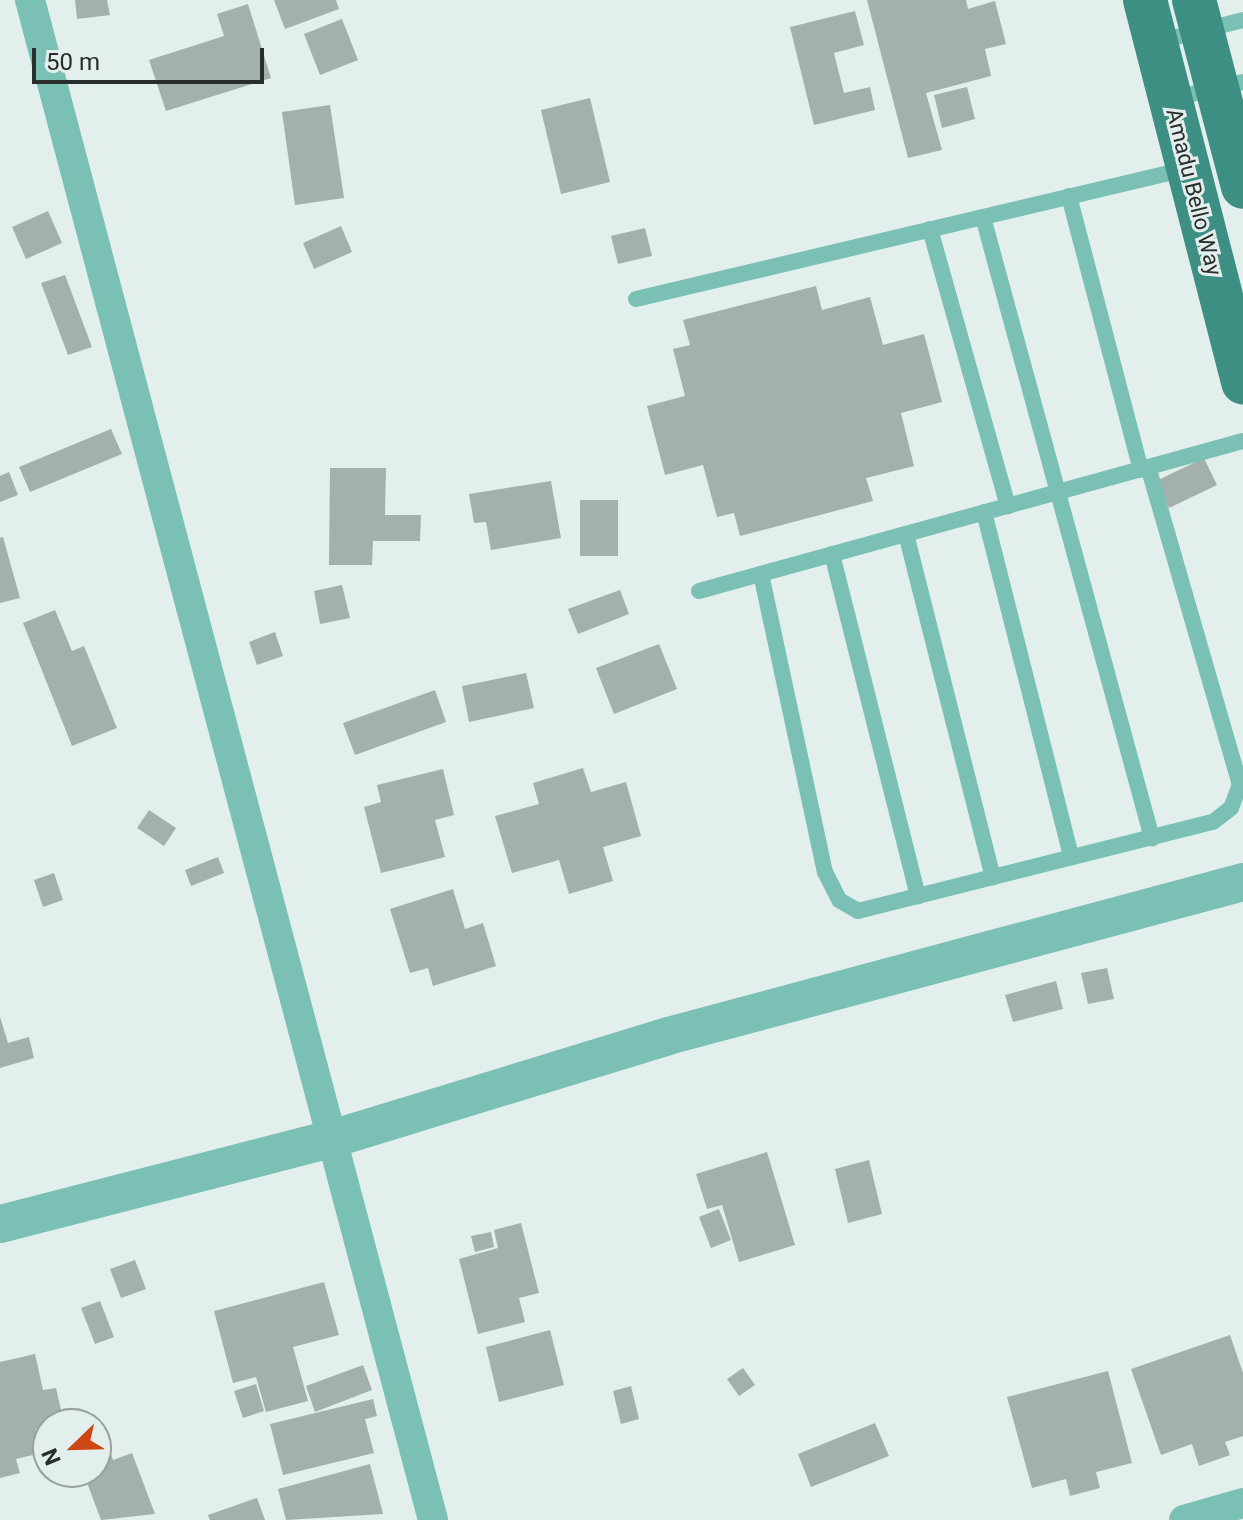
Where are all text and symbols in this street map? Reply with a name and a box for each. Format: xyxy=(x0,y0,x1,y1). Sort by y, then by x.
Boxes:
scale bar xyxy=(36,32,268,82)
text: 50 m xyxy=(46,48,100,76)
street label: Amadu Bello Way xyxy=(1161,106,1227,278)
north arrow xyxy=(32,1408,112,1488)
text: N xyxy=(37,1445,66,1469)

